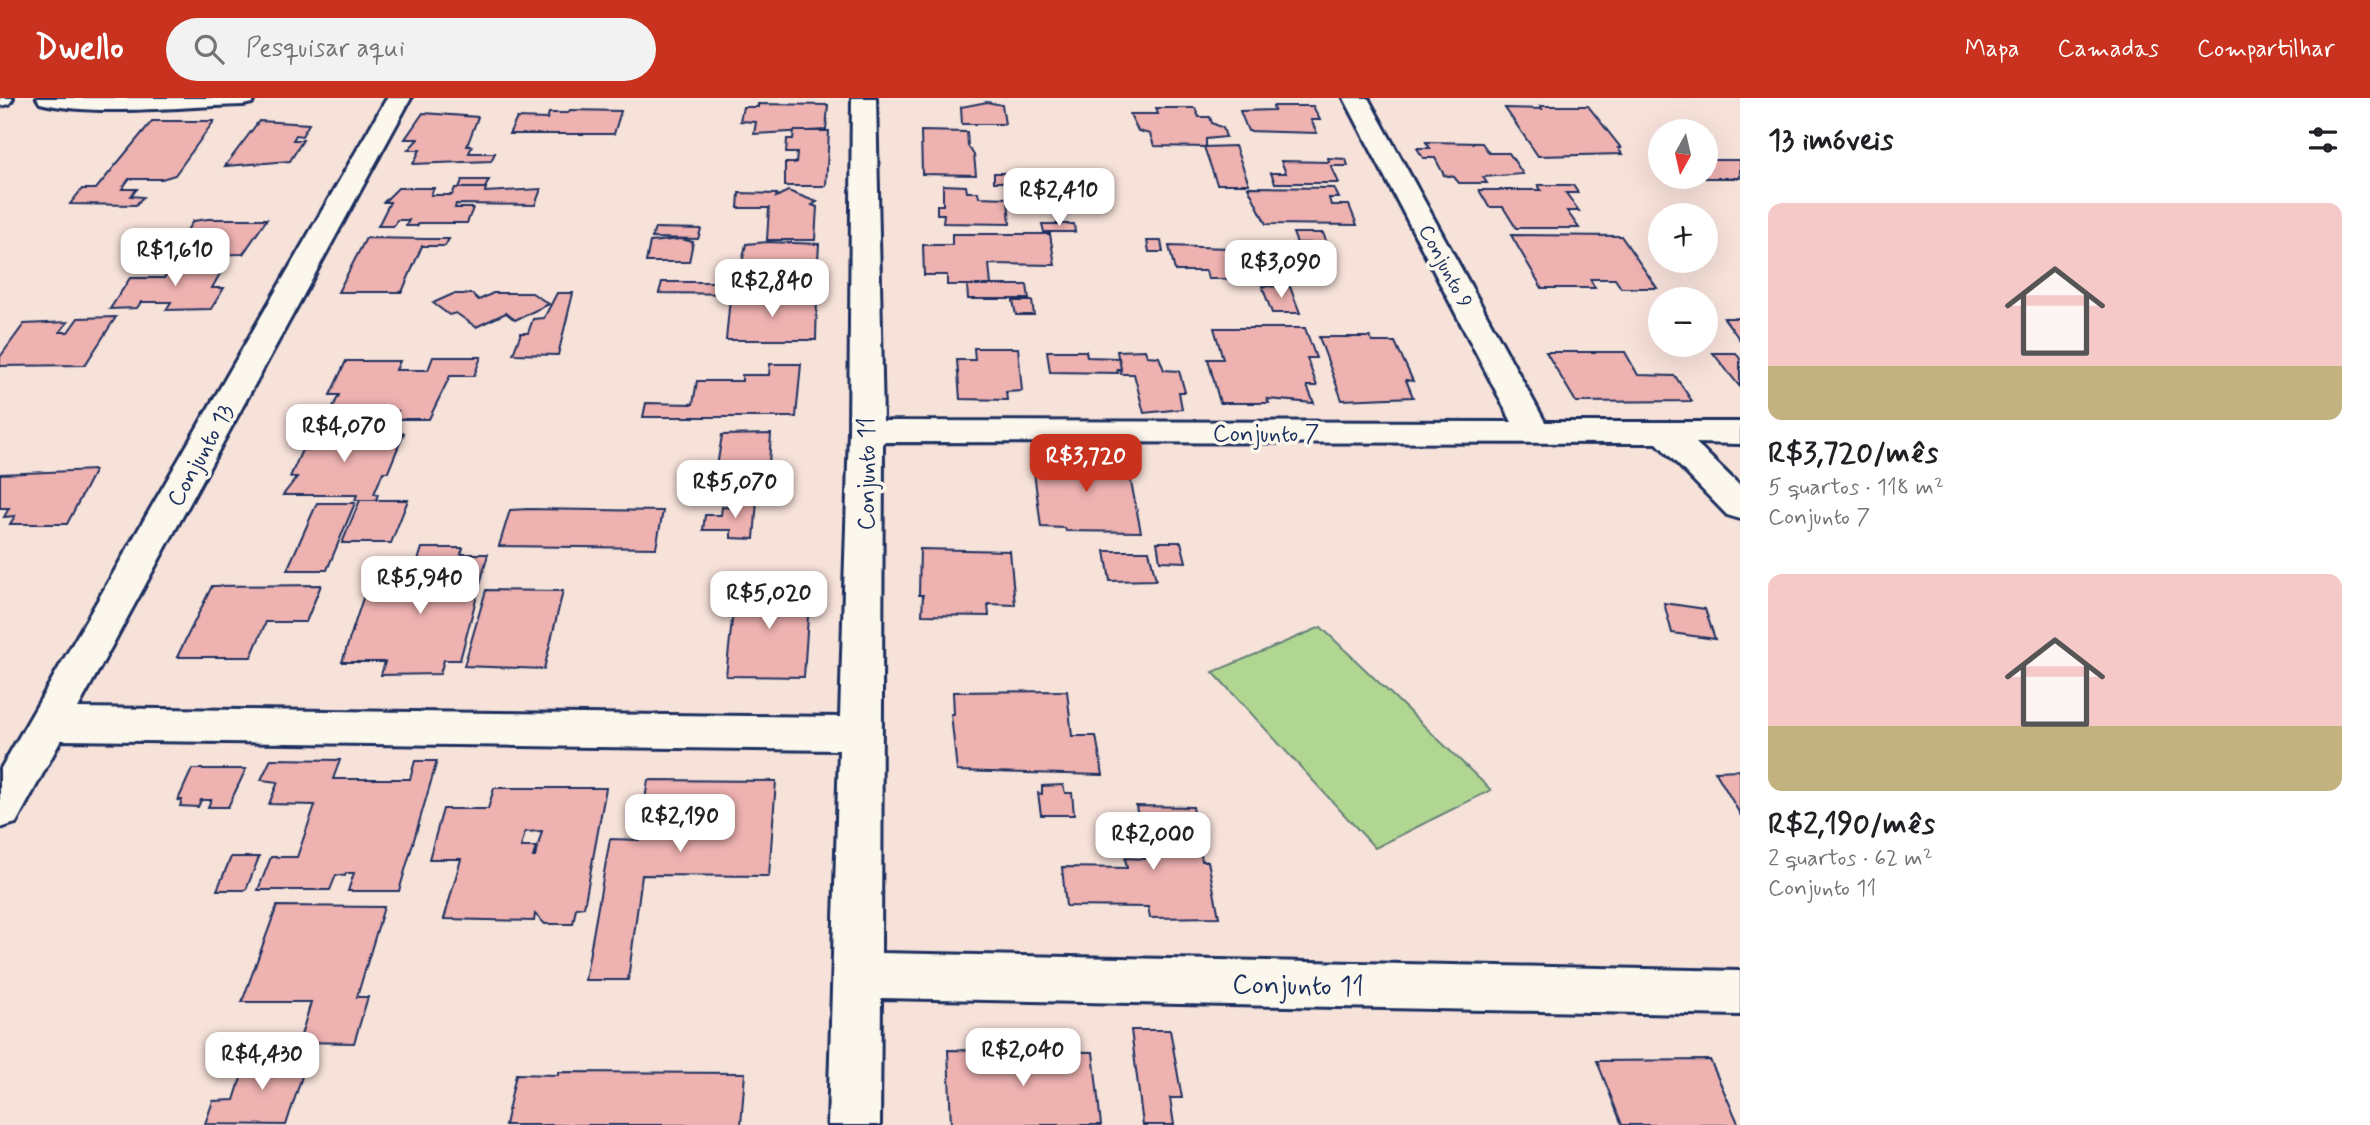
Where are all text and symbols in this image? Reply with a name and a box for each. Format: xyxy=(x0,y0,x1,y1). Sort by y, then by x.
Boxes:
search box xyxy=(166,18,656,81)
text: Dwello xyxy=(35,27,124,71)
icon: search xyxy=(190,30,228,68)
text: Pesquisar aqui xyxy=(246,32,405,66)
text: Mapa xyxy=(1965,34,2019,65)
text: Camadas xyxy=(2057,34,2159,65)
text: Compartilhar xyxy=(2197,34,2335,65)
north arrow xyxy=(1648,119,1718,189)
map controls xyxy=(1648,119,1718,357)
text: 13 imóveis xyxy=(1768,121,1894,160)
icon: filters xyxy=(2304,121,2342,159)
pin: R$2,410 xyxy=(994,169,1124,228)
text: R$2,410 xyxy=(1020,176,1098,206)
button: + xyxy=(1648,203,1718,273)
street label: Conjunto 9 xyxy=(1411,220,1479,313)
pin: R$1,610 xyxy=(110,228,240,288)
text: R$1,610 xyxy=(137,236,213,266)
pin: R$3,090 xyxy=(1216,240,1346,300)
text: R$3,090 xyxy=(1241,248,1321,278)
icon: home xyxy=(1992,248,2118,374)
pin: R$2,840 xyxy=(707,260,837,319)
text: R$2,840 xyxy=(731,267,813,297)
button: − xyxy=(1648,287,1718,357)
street label: Conjunto 13 xyxy=(160,399,242,513)
pin: R$4,070 xyxy=(279,404,409,464)
text: R$4,070 xyxy=(302,412,386,442)
street label: Conjunto 11 xyxy=(852,417,883,531)
street label: Conjunto 7 xyxy=(1213,419,1319,450)
pin: R$3,720 xyxy=(1021,434,1151,494)
text: R$3,720/mês xyxy=(1768,434,1938,473)
text: R$3,720 xyxy=(1046,442,1126,472)
pin: R$5,070 xyxy=(670,460,800,520)
text: R$5,070 xyxy=(693,468,777,498)
text: 5 quartos · 118 m² xyxy=(1768,473,1944,503)
text: Conjunto 7 xyxy=(1768,503,1870,533)
pin: R$5,940 xyxy=(355,556,485,616)
text: R$5,940 xyxy=(377,564,463,594)
pin: R$5,020 xyxy=(704,572,834,631)
text: R$5,020 xyxy=(726,579,812,609)
icon: home xyxy=(1992,619,2118,745)
pin: R$2,190 xyxy=(615,794,745,854)
text: R$2,190 xyxy=(641,802,719,832)
text: R$2,190/mês xyxy=(1768,805,1935,844)
pin: R$2,000 xyxy=(1088,812,1218,872)
text: R$2,000 xyxy=(1111,820,1195,850)
text: 2 quartos · 62 m² xyxy=(1768,844,1933,874)
text: Conjunto 11 xyxy=(1768,874,1876,904)
street label: Conjunto 11 xyxy=(1232,967,1364,1006)
pin: R$2,040 xyxy=(958,1028,1088,1088)
pin: R$4,430 xyxy=(197,1032,327,1092)
text: R$2,040 xyxy=(982,1036,1064,1066)
text: R$4,430 xyxy=(221,1040,303,1070)

